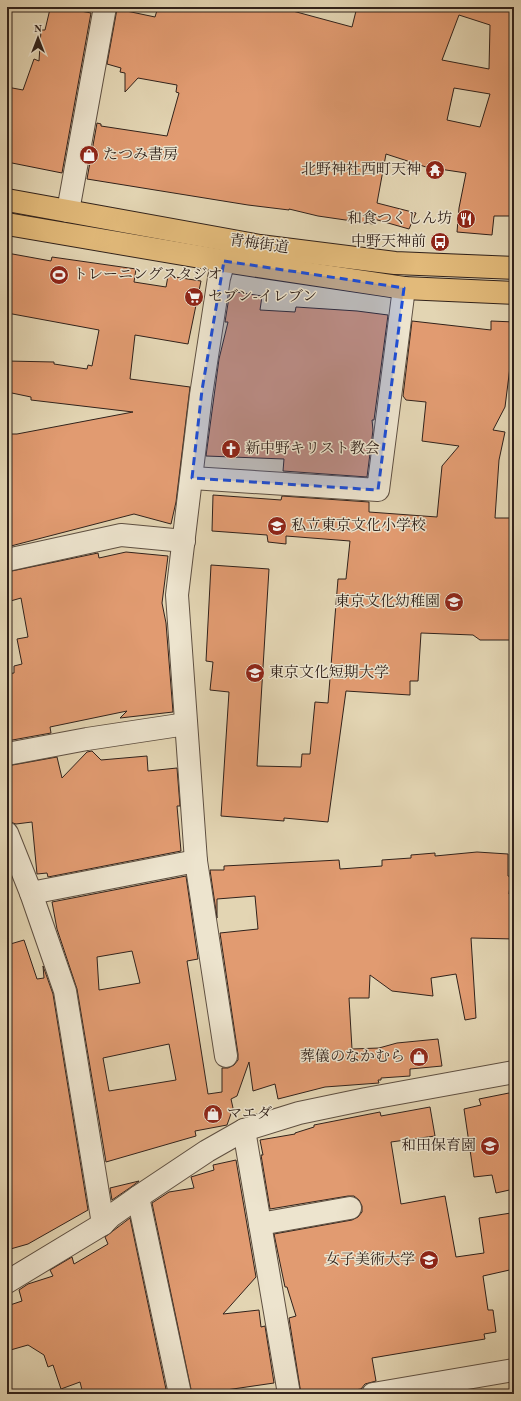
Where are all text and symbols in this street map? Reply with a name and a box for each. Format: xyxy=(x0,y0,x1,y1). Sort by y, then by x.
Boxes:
north arrow xyxy=(18,18,58,58)
text: N xyxy=(34,24,43,35)
shop icon: たつみ書房 xyxy=(78,144,100,166)
place label: たつみ書房 xyxy=(103,146,178,163)
temple icon: 北野神社西町天神 xyxy=(424,159,446,181)
place label: 北野神社西町天神 xyxy=(301,161,421,178)
restaurant icon: 和食つくしん坊 xyxy=(455,208,477,230)
place label: 和食つくしん坊 xyxy=(347,210,452,227)
street label: 青梅街道 xyxy=(228,231,290,257)
bus stop icon: 中野天神前 xyxy=(429,231,451,253)
place label: 中野天神前 xyxy=(351,233,426,250)
sports icon: トレーニングスタジオ xyxy=(48,264,70,286)
place label: トレーニングスタジオ xyxy=(73,266,223,283)
supermarket icon: セブン-イレブン xyxy=(183,286,205,308)
place label: セブン-イレブン xyxy=(208,288,317,305)
church icon: 新中野キリスト教会 xyxy=(220,438,242,460)
place label: 新中野キリスト教会 xyxy=(245,440,380,457)
school or university icon: 私立東京文化小学校 xyxy=(266,515,288,537)
place label: 私立東京文化小学校 xyxy=(291,517,426,534)
school or university icon: 東京文化幼稚園 xyxy=(443,591,465,613)
place label: 東京文化幼稚園 xyxy=(335,593,440,610)
school or university icon: 東京文化短期大学 xyxy=(244,662,266,684)
place label: 東京文化短期大学 xyxy=(269,664,389,681)
shop icon: 葬儀のなかむら xyxy=(408,1046,430,1068)
place label: 葬儀のなかむら xyxy=(300,1048,405,1065)
shop icon: マエダ xyxy=(202,1103,224,1125)
place label: マエダ xyxy=(227,1105,272,1122)
school or university icon: 和田保育園 xyxy=(479,1135,501,1157)
place label: 和田保育園 xyxy=(401,1137,476,1154)
school or university icon: 女子美術大学 xyxy=(418,1249,440,1271)
place label: 女子美術大学 xyxy=(325,1251,415,1268)

